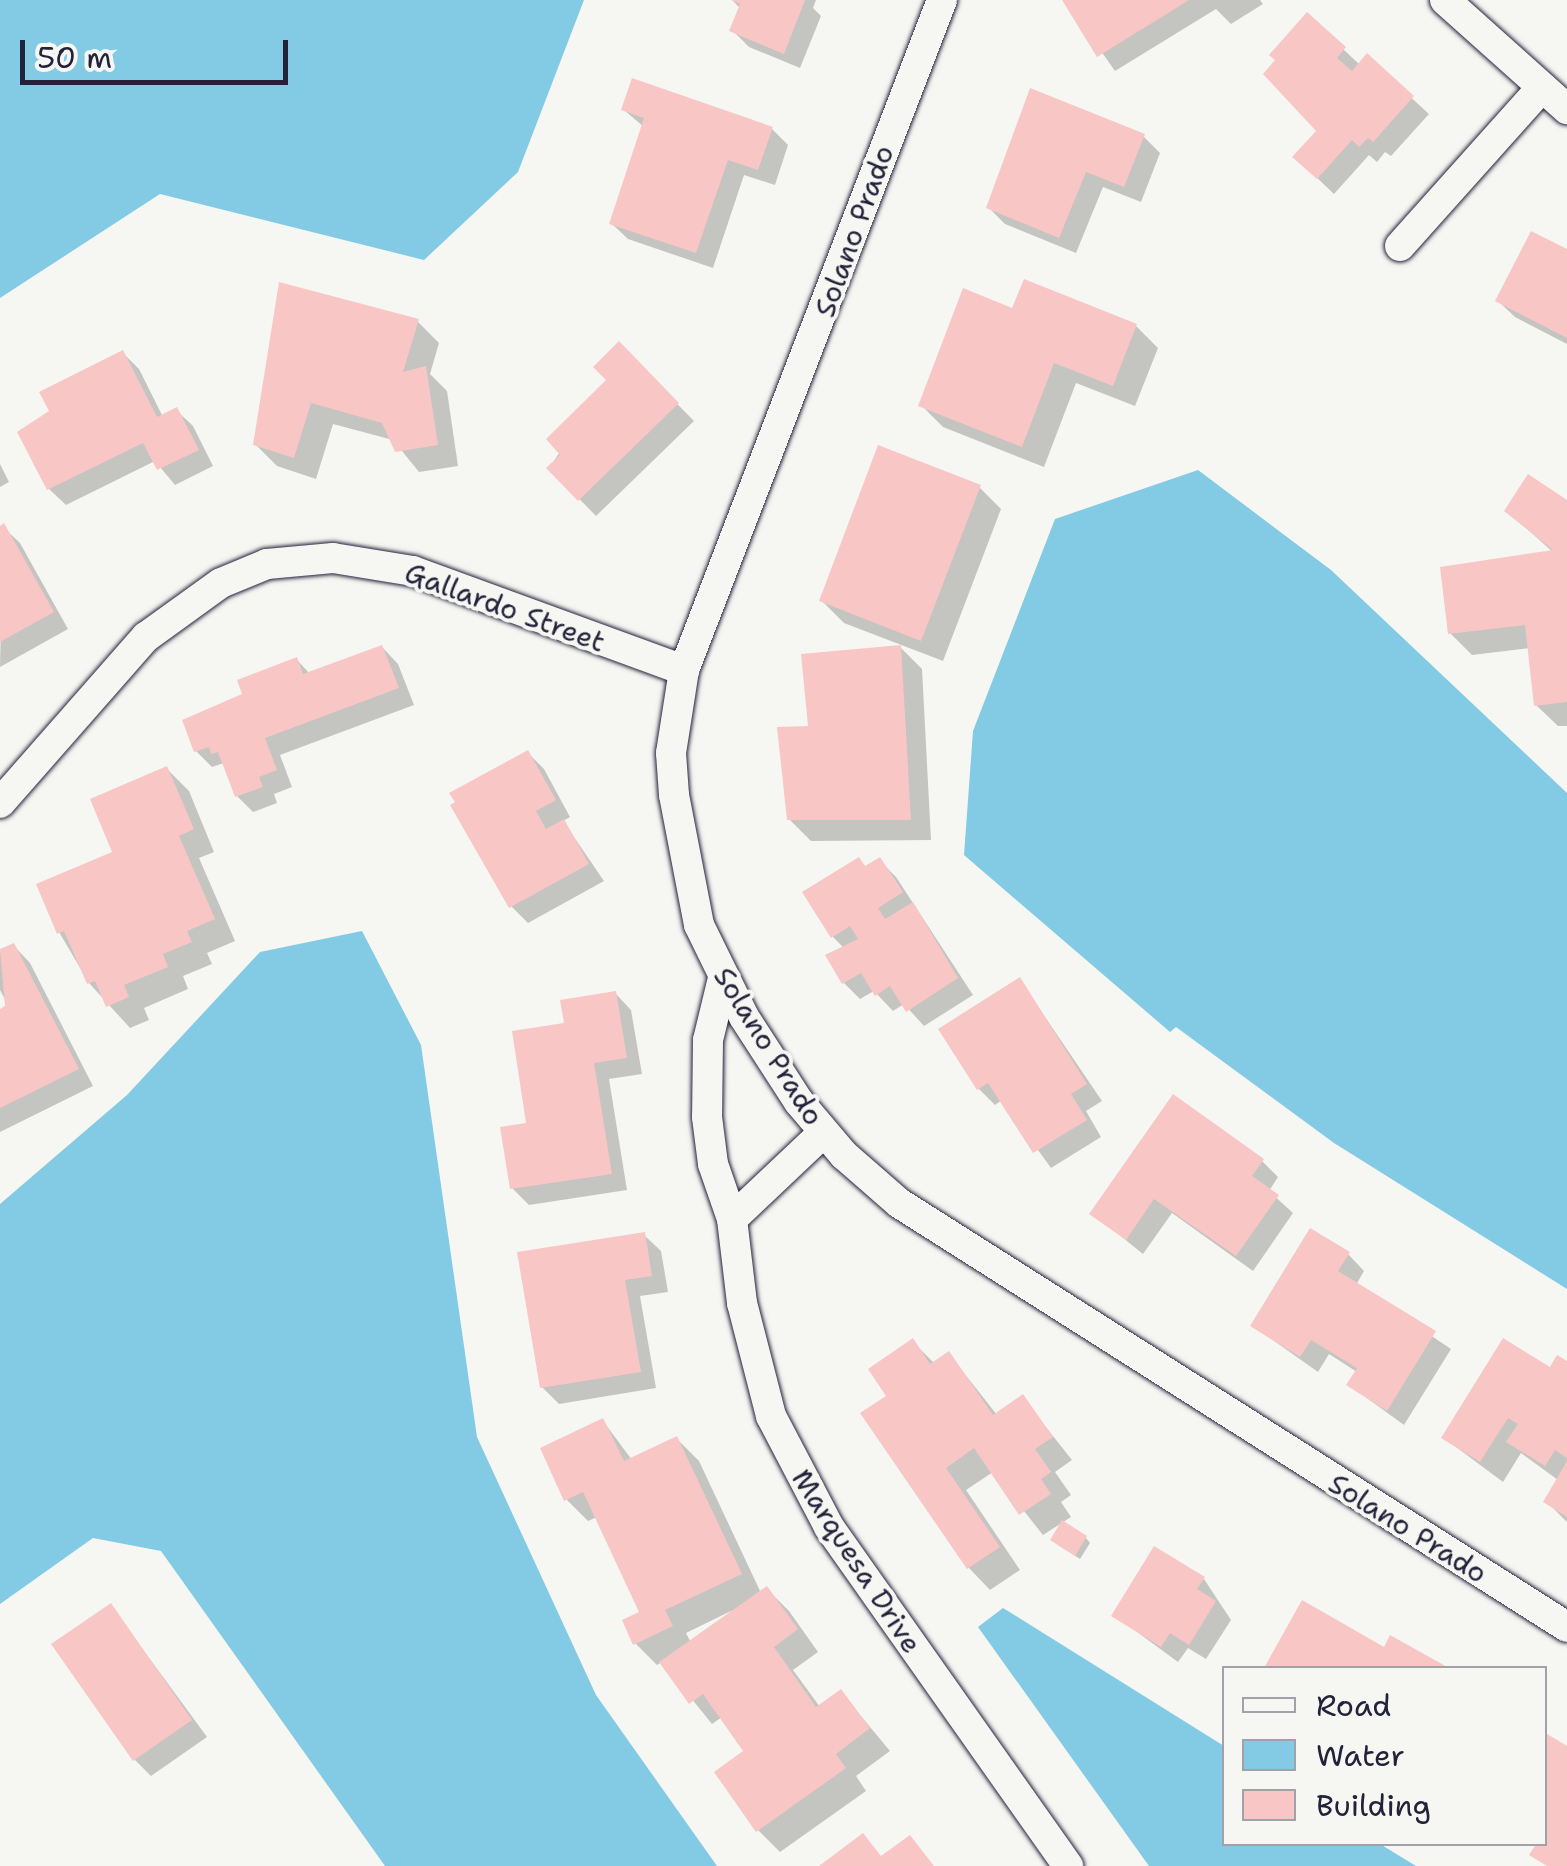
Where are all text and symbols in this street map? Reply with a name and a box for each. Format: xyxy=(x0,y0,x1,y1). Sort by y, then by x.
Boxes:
scale bar xyxy=(25,20,292,82)
text: 50 m xyxy=(37,37,112,78)
street label: Solano Prado xyxy=(807,141,901,321)
street label: Gallardo Street xyxy=(400,555,610,659)
street label: Solano Prado xyxy=(707,961,831,1131)
street label: Marquesa Drive xyxy=(785,1463,929,1659)
street label: Solano Prado xyxy=(1323,1466,1493,1590)
legend xyxy=(1222,1666,1547,1846)
text: Road xyxy=(1316,1685,1391,1726)
text: Water xyxy=(1316,1735,1405,1776)
text: Building xyxy=(1316,1785,1431,1826)

